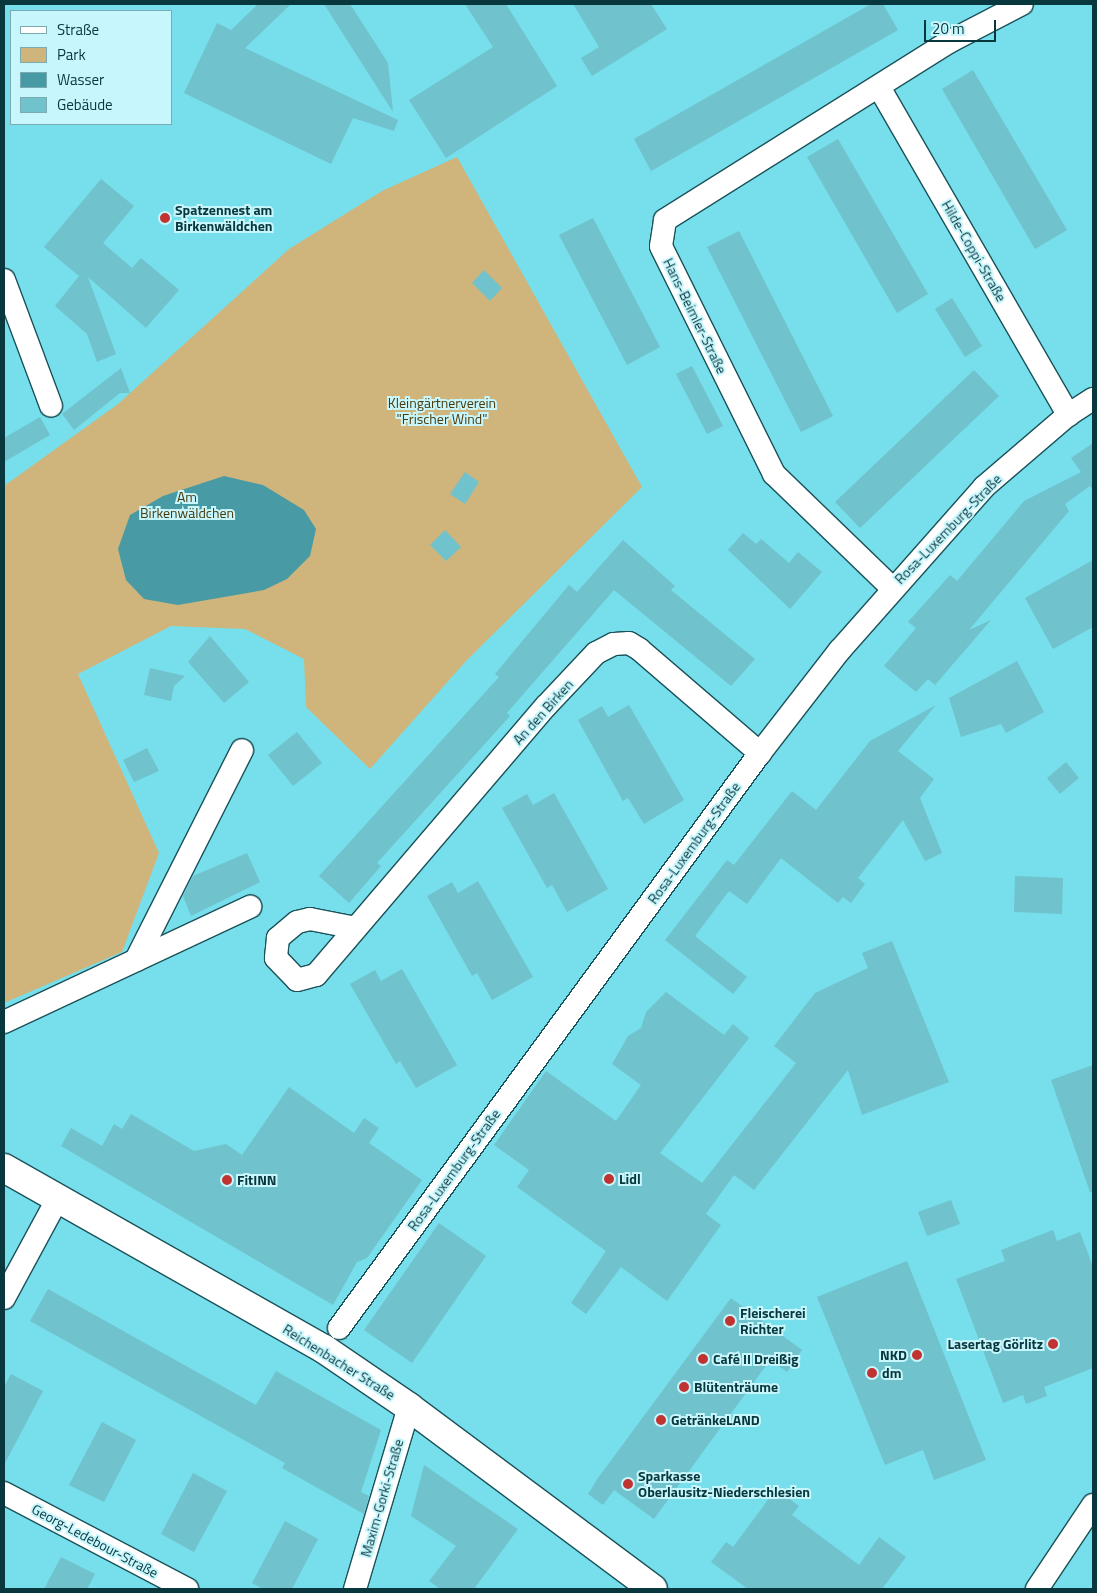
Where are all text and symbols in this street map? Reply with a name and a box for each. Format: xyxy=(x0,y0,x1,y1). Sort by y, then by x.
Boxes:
legend xyxy=(10,10,172,125)
scale bar xyxy=(927,10,1000,42)
text: 20 m xyxy=(932,17,965,40)
text: Straße xyxy=(57,18,99,41)
text: Park xyxy=(57,43,86,66)
text: Wasser xyxy=(57,68,104,91)
text: Gebäude xyxy=(57,93,113,116)
street label: Hilde-Coppi-Straße xyxy=(938,197,1010,305)
place label: Spatzennest am Birkenwäldchen xyxy=(175,202,273,234)
marker: Spatzennest am Birkenwäldchen xyxy=(159,212,171,224)
street label: Hans-Beimler-Straße xyxy=(660,255,730,377)
park label: Kleingärtnerverein "Frischer Wind" xyxy=(388,395,496,428)
street label: Rosa-Luxemburg-Straße xyxy=(891,471,1005,587)
park label: Am Birkenwäldchen xyxy=(140,489,234,522)
street label: An den Birken xyxy=(509,676,577,748)
street label: Rosa-Luxemburg-Straße xyxy=(644,779,744,907)
street label: Rosa-Luxemburg-Straße xyxy=(404,1106,504,1234)
place label: Lidl xyxy=(619,1171,641,1187)
place label: FitINN xyxy=(237,1172,277,1188)
marker: Lidl xyxy=(603,1173,615,1185)
marker: FitINN xyxy=(221,1174,233,1186)
place label: Fleischerei Richter xyxy=(740,1305,806,1338)
marker: Fleischerei Richter xyxy=(724,1315,736,1327)
street label: Reichenbacher Straße xyxy=(280,1321,398,1403)
place label: Lasertag Görlitz xyxy=(947,1336,1043,1352)
marker: Lasertag Görlitz xyxy=(1047,1338,1059,1350)
place label: NKD xyxy=(880,1347,907,1363)
marker: NKD xyxy=(911,1349,923,1361)
place label: Café II Dreißig xyxy=(713,1351,799,1367)
marker: Café II Dreißig xyxy=(697,1353,709,1365)
place label: dm xyxy=(882,1365,901,1381)
marker: dm xyxy=(866,1367,878,1379)
place label: Blütenträume xyxy=(694,1379,778,1395)
marker: Blütenträume xyxy=(678,1381,690,1393)
place label: GetränkeLAND xyxy=(671,1412,760,1428)
marker: GetränkeLAND xyxy=(655,1414,667,1426)
street label: Maxim-Gorki-Straße xyxy=(357,1437,407,1559)
place label: Sparkasse Oberlausitz-Niederschlesien xyxy=(638,1468,810,1500)
marker: Sparkasse Oberlausitz-Niederschlesien xyxy=(622,1478,634,1490)
street label: Georg-Ledebour-Straße xyxy=(29,1501,161,1581)

